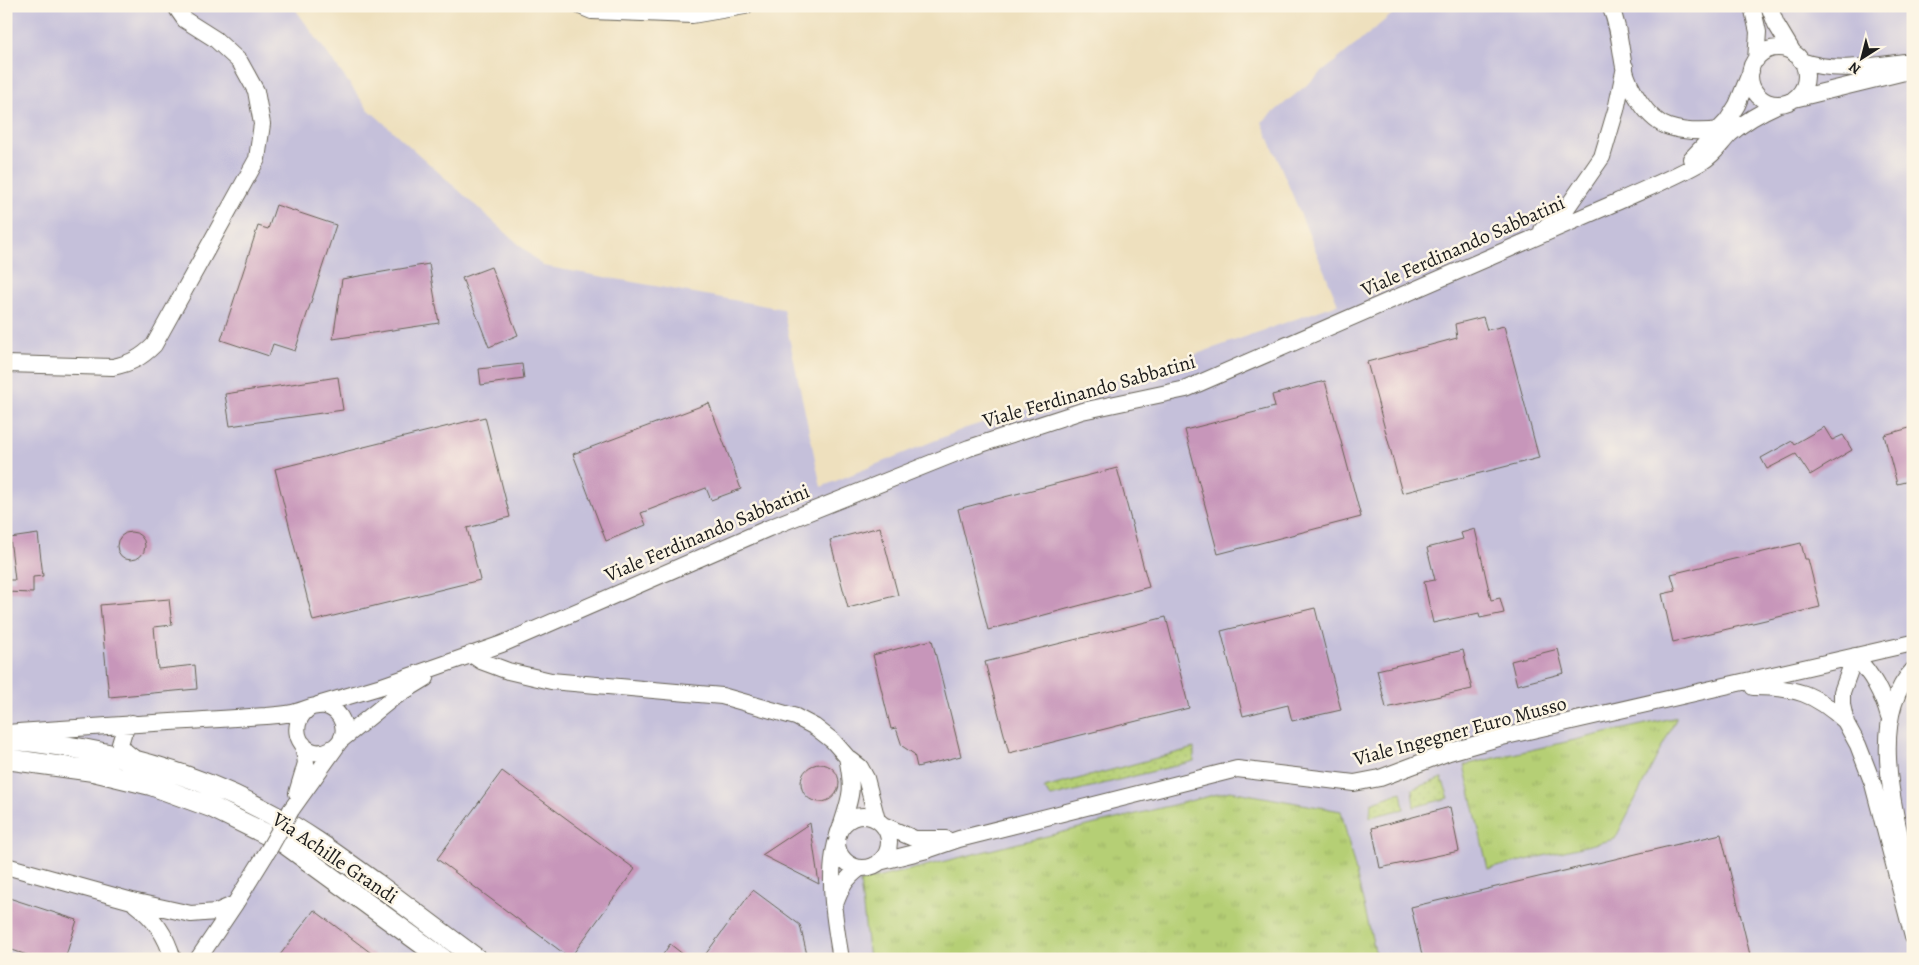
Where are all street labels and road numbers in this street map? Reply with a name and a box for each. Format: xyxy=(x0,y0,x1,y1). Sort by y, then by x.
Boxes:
street label: Viale Ferdinando Sabbatini xyxy=(1356,189,1569,304)
street label: Viale Ferdinando Sabbatini xyxy=(978,348,1199,435)
street label: Viale Ferdinando Sabbatini xyxy=(599,478,814,589)
street label: Viale Ingegner Euro Musso xyxy=(1350,690,1570,773)
street label: Via Achille Grandi xyxy=(266,805,403,910)

